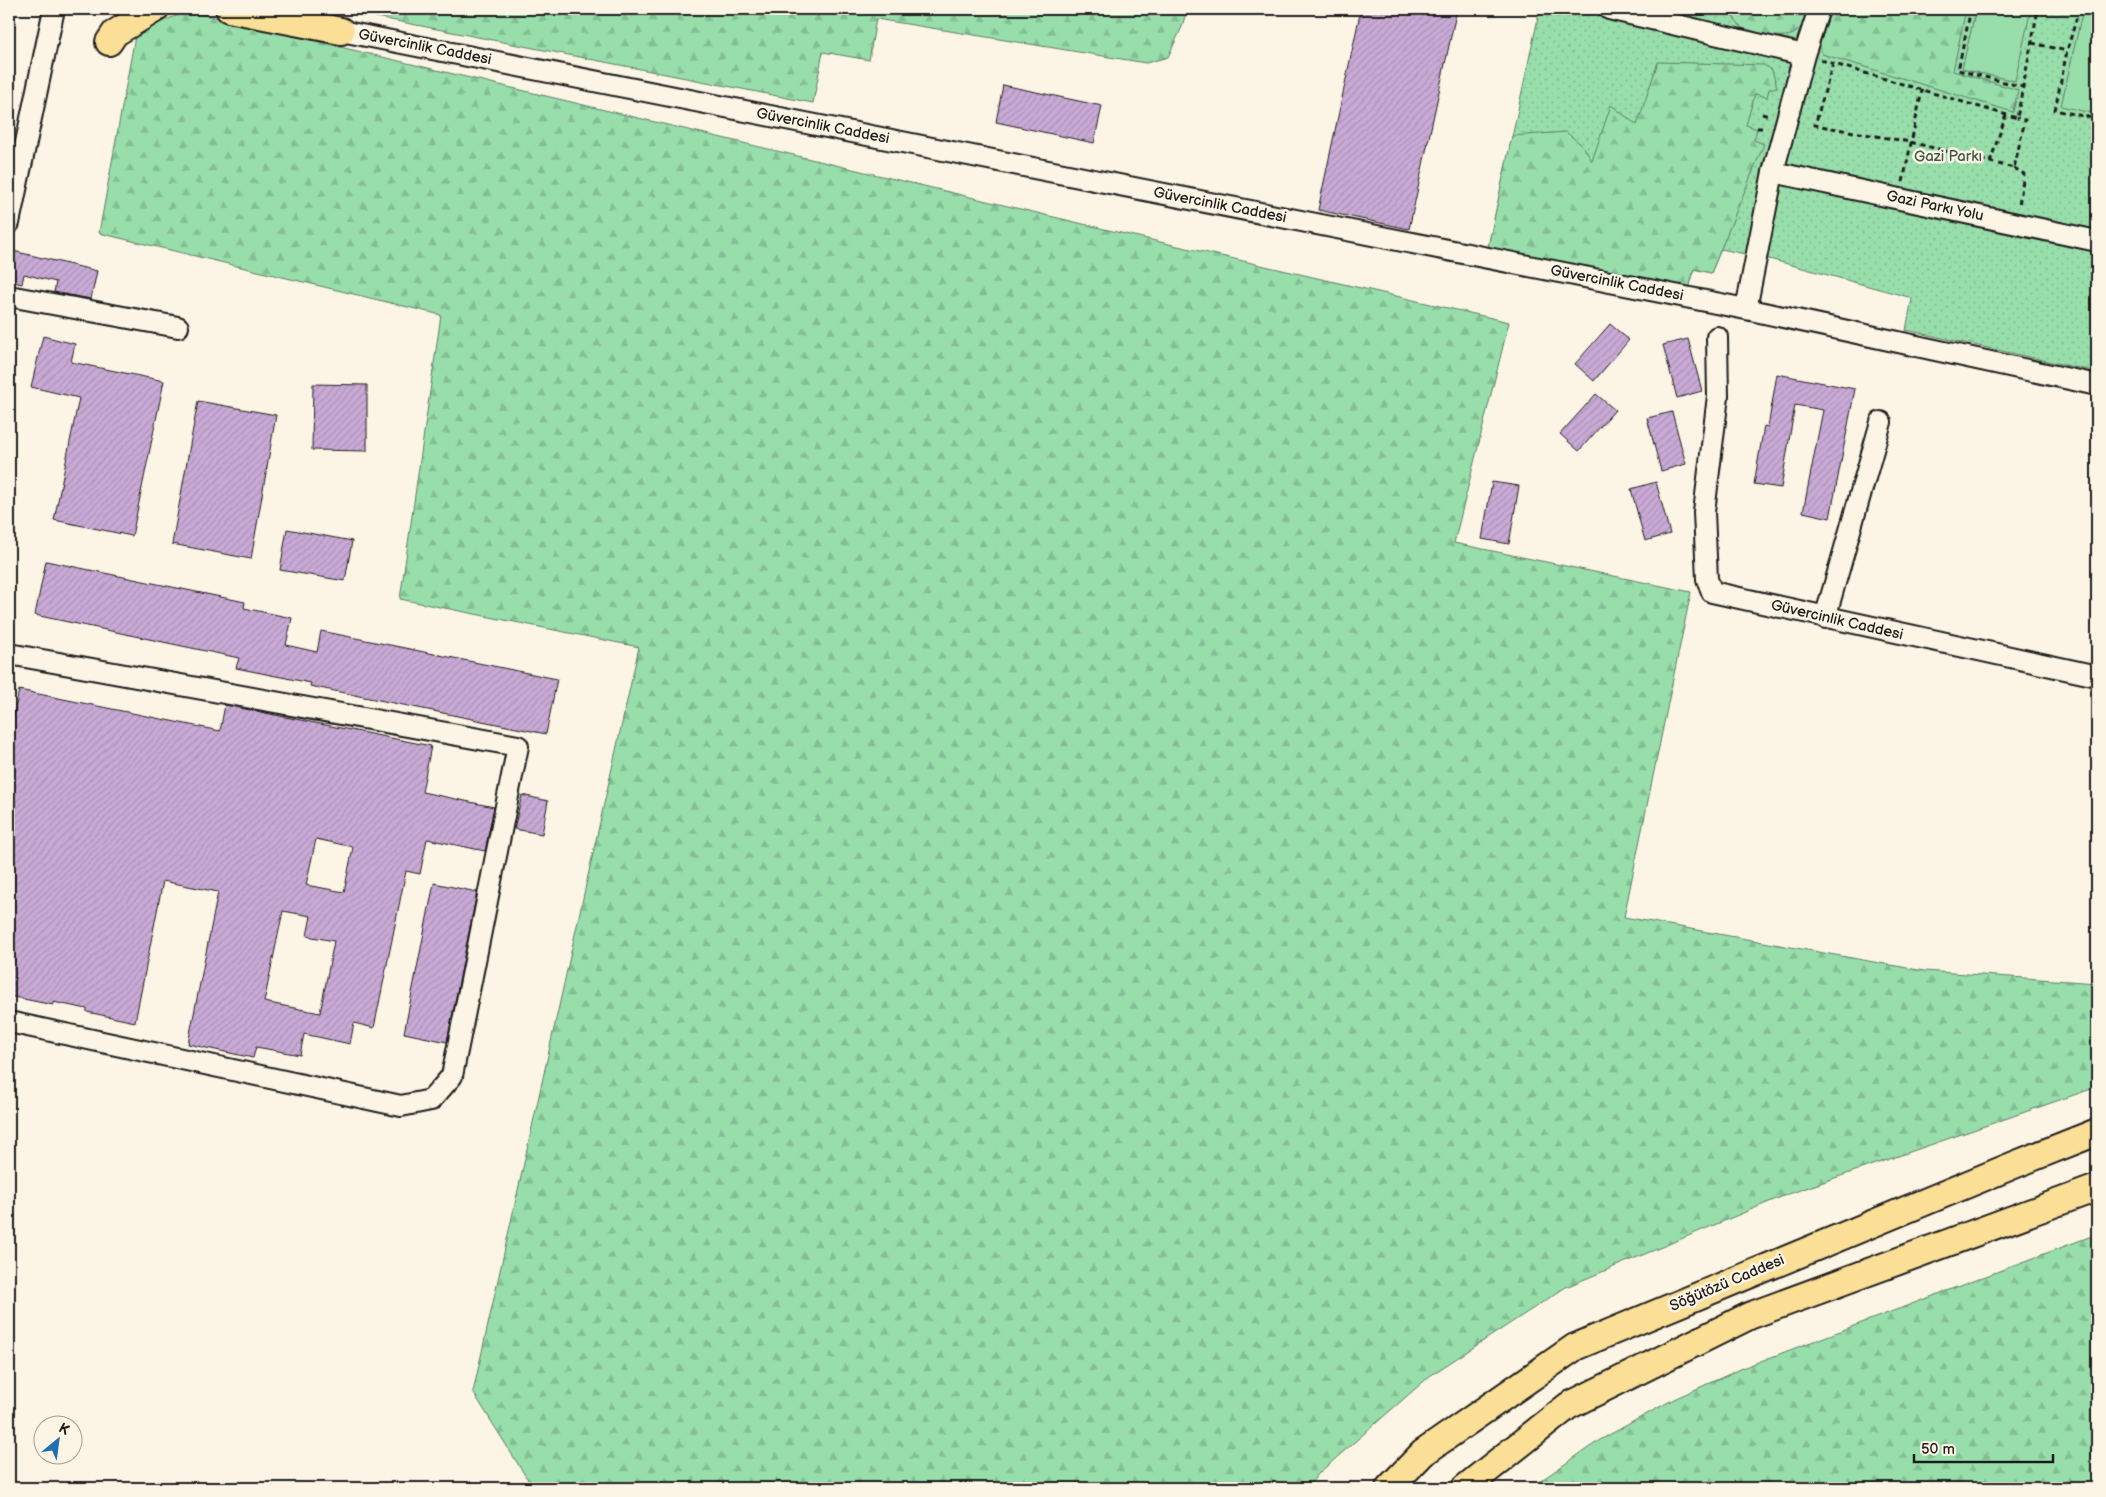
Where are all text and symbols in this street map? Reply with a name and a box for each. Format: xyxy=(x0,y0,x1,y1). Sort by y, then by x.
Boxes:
street label: Güvercinlik Caddesi xyxy=(357,25,493,69)
street label: Güvercinlik Caddesi xyxy=(755,104,891,148)
park label: Gazi Parkı xyxy=(1914,147,1982,166)
street label: Güvercinlik Caddesi xyxy=(1152,183,1288,227)
street label: Gazi Parkı Yolu xyxy=(1885,186,1985,226)
street label: Güvercinlik Caddesi xyxy=(1549,261,1685,305)
street label: Güvercinlik Caddesi xyxy=(1769,596,1905,644)
street label: Söğütözü Caddesi xyxy=(1667,1250,1787,1316)
north arrow xyxy=(32,1414,82,1464)
text: K xyxy=(56,1419,73,1439)
scale bar xyxy=(1914,1432,2052,1464)
text: 50 m xyxy=(1921,1440,1955,1459)

